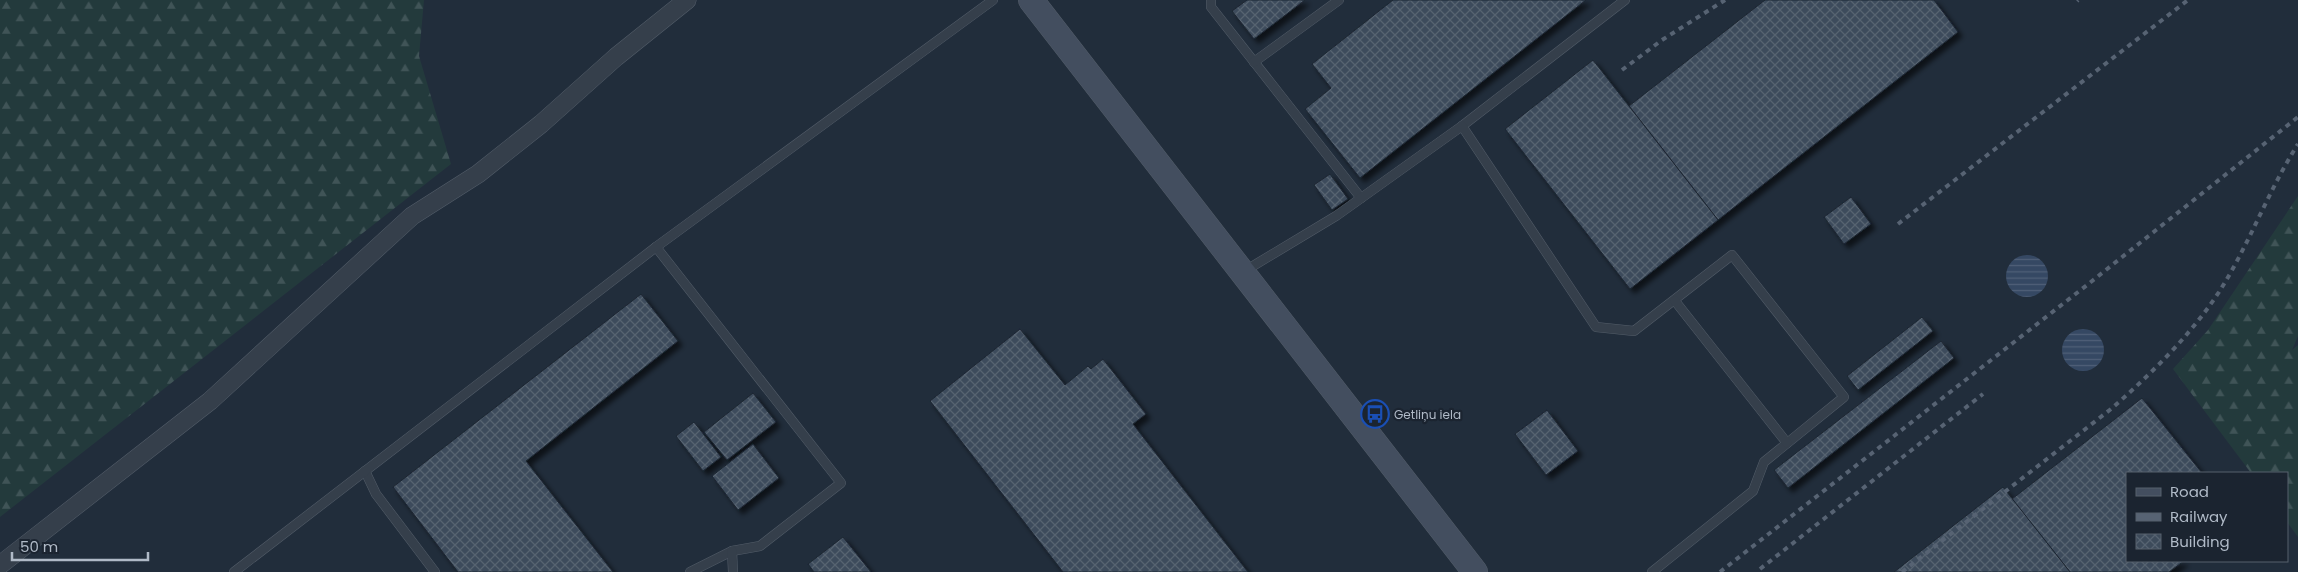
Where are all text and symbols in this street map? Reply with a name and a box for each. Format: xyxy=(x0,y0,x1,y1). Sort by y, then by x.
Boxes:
bus stop icon: Getliņu iela xyxy=(1360,399,1390,429)
place label: Getliņu iela xyxy=(1394,406,1461,423)
legend xyxy=(2126,472,2288,562)
text: Road xyxy=(2170,481,2209,502)
text: Railway xyxy=(2170,506,2228,527)
scale bar xyxy=(12,530,149,562)
text: Building xyxy=(2170,531,2230,552)
text: 50 m xyxy=(20,536,58,557)

